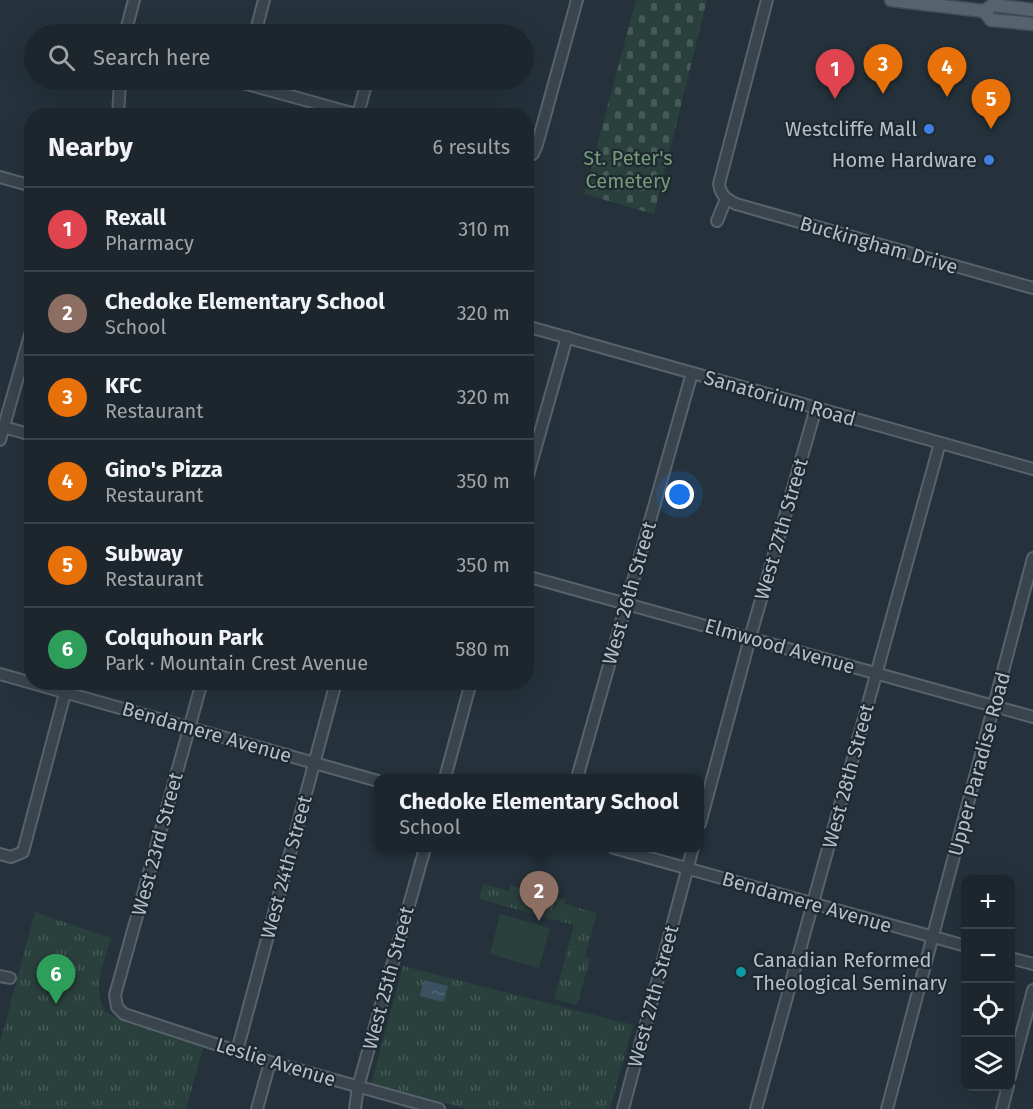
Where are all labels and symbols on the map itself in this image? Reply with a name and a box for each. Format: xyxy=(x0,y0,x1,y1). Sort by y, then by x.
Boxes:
pin: 3 xyxy=(864,44,902,94)
pin: 4 xyxy=(928,48,966,97)
pin: 1 xyxy=(816,50,854,99)
pin: 5 xyxy=(972,80,1010,129)
place label: Westcliffe Mall xyxy=(785,117,917,141)
marker: Westcliffe Mall xyxy=(922,122,936,136)
park label: St. Peter's Cemetery xyxy=(583,146,673,193)
place label: Home Hardware xyxy=(832,148,977,172)
marker: Home Hardware xyxy=(982,153,996,167)
street label: Buckingham Drive xyxy=(797,211,961,279)
street label: Sanatorium Road xyxy=(701,365,859,431)
street label: West 27th Street xyxy=(749,455,813,603)
your location xyxy=(665,480,694,509)
street label: West 26th Street xyxy=(597,518,661,668)
street label: Elmwood Avenue xyxy=(702,613,858,679)
street label: Upper Paradise Road xyxy=(943,669,1015,859)
street label: Bendamere Avenue xyxy=(119,696,295,768)
street label: West 28th Street xyxy=(817,700,879,851)
street label: West 23rd Street xyxy=(126,769,188,918)
street label: West 24th Street xyxy=(255,792,317,941)
street label: Bendamere Avenue xyxy=(719,866,895,938)
pin: 2 xyxy=(520,872,558,921)
street label: West 25th Street xyxy=(357,903,419,1052)
street label: West 27th Street xyxy=(622,922,684,1070)
place label: Canadian Reformed Theological Seminary xyxy=(753,948,947,995)
pin: 6 xyxy=(36,954,76,1004)
marker: Canadian Reformed Theological Seminary xyxy=(734,965,748,979)
street label: Leslie Avenue xyxy=(213,1032,339,1092)

